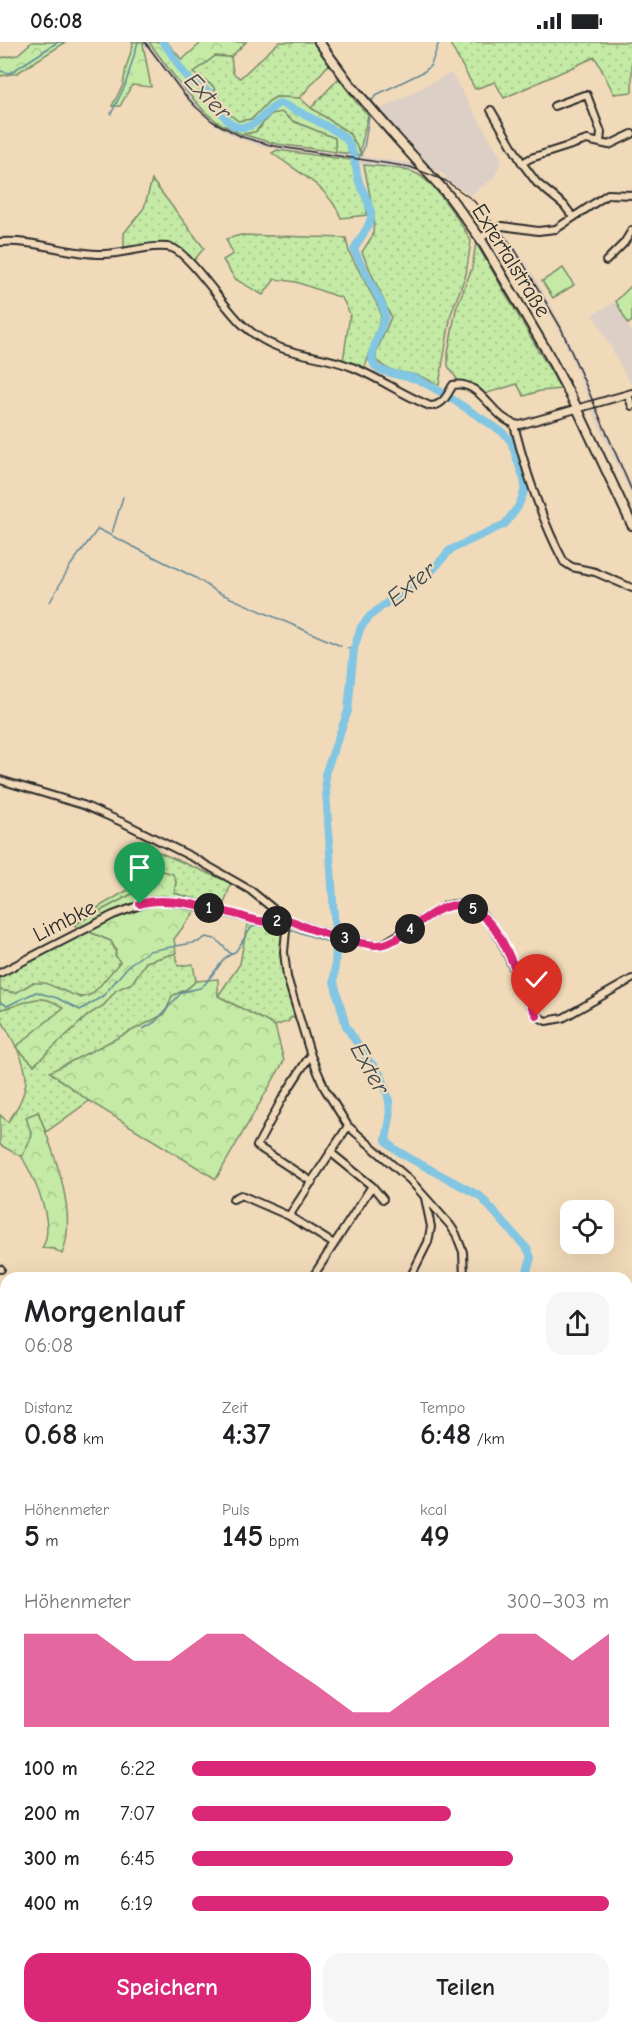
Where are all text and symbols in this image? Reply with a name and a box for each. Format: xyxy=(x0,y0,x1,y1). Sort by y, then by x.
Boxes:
text: 06:08 xyxy=(30,8,83,34)
water label: Exter xyxy=(179,67,238,126)
street label: Extertalstraße xyxy=(466,199,556,322)
water label: Exter xyxy=(381,555,442,612)
pin xyxy=(114,842,165,904)
icon: arrive xyxy=(123,851,156,884)
pin: 1 xyxy=(194,893,224,923)
street label: Limbke xyxy=(29,894,100,948)
pin: 5 xyxy=(458,894,488,924)
text: 1 xyxy=(206,899,212,917)
text: 5 xyxy=(469,900,477,918)
pin: 2 xyxy=(262,906,292,936)
text: 2 xyxy=(273,912,281,930)
pin: 4 xyxy=(395,914,425,944)
text: 4 xyxy=(406,920,414,938)
pin: 3 xyxy=(330,923,360,953)
text: 3 xyxy=(341,929,349,947)
pin xyxy=(511,954,562,1016)
icon: check xyxy=(520,963,553,996)
water label: Exter xyxy=(344,1037,396,1100)
map controls xyxy=(560,1200,614,1254)
button: locate xyxy=(560,1200,614,1254)
text: Morgenlauf xyxy=(24,1292,184,1330)
button: share xyxy=(546,1292,609,1355)
text: 06:08 xyxy=(24,1334,73,1357)
text: Distanz xyxy=(24,1399,73,1417)
text: Zeit xyxy=(222,1399,248,1417)
text: Tempo xyxy=(420,1399,465,1417)
text: 0.68 xyxy=(24,1417,78,1452)
text: 4:37 xyxy=(222,1417,271,1452)
text: 6:48 xyxy=(420,1417,471,1452)
text: km xyxy=(78,1430,104,1448)
text: /km xyxy=(471,1430,505,1448)
text: Höhenmeter xyxy=(24,1501,109,1519)
text: Puls xyxy=(222,1501,249,1519)
text: kcal xyxy=(420,1501,447,1519)
text: 5 xyxy=(24,1519,40,1554)
text: 145 xyxy=(222,1519,264,1554)
text: 49 xyxy=(420,1519,450,1554)
text: m xyxy=(40,1532,59,1550)
text: bpm xyxy=(264,1532,299,1550)
text: Höhenmeter xyxy=(24,1590,131,1613)
text: 300–303 m xyxy=(507,1590,609,1613)
text: 100 m xyxy=(24,1757,78,1780)
text: 6:22 xyxy=(120,1757,155,1780)
text: 200 m xyxy=(24,1802,80,1825)
text: 7:07 xyxy=(120,1802,155,1825)
text: 300 m xyxy=(24,1847,80,1870)
text: 6:45 xyxy=(120,1847,155,1870)
text: 400 m xyxy=(24,1892,79,1915)
text: 6:19 xyxy=(120,1892,153,1915)
button: Speichern xyxy=(24,1953,311,2022)
button: Teilen xyxy=(323,1953,609,2022)

